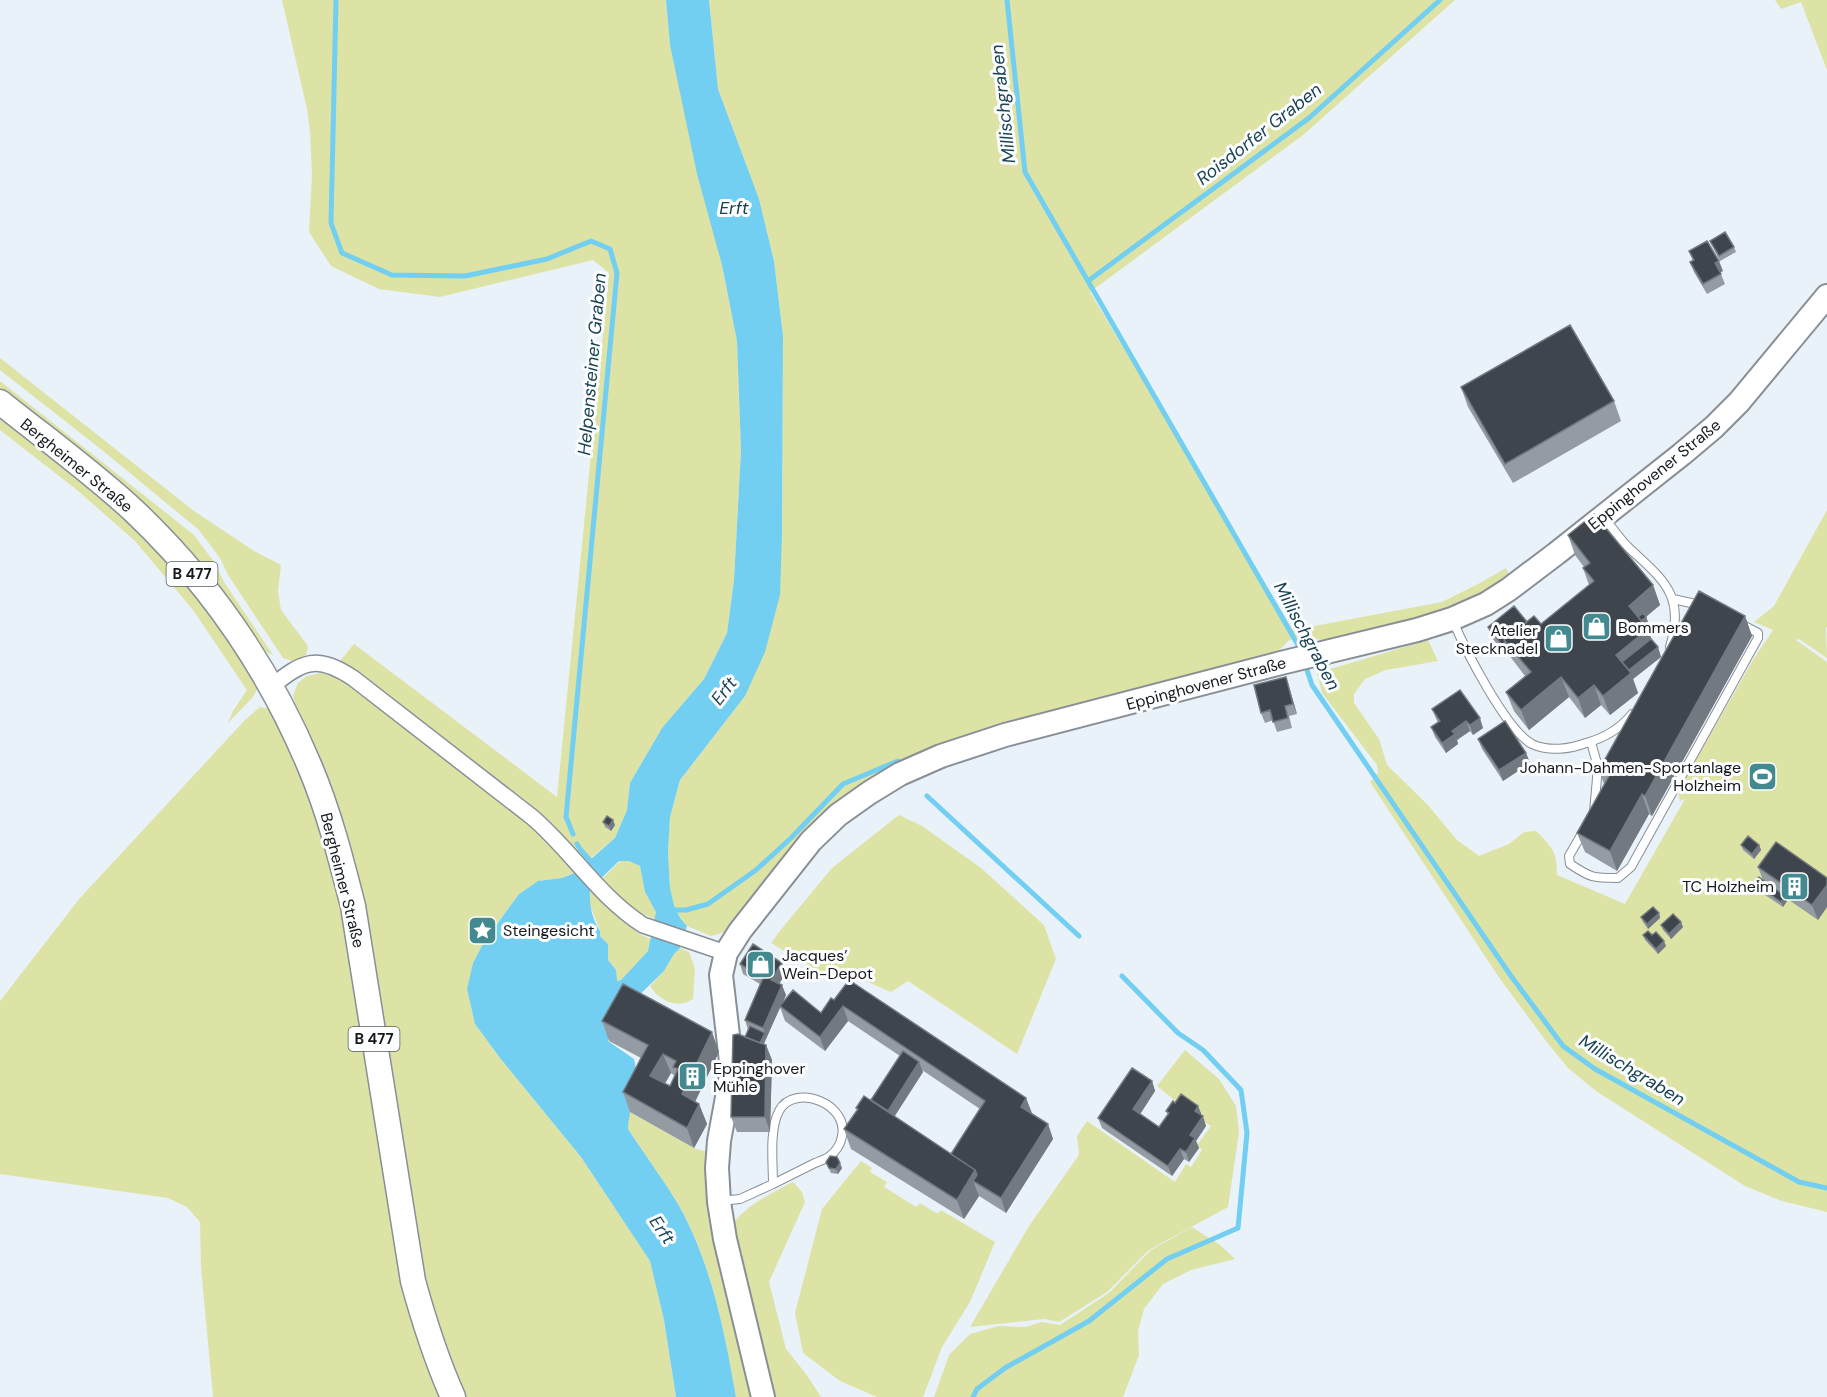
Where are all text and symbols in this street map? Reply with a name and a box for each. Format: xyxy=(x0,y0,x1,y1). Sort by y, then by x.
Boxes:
water label: Millischgraben xyxy=(985,43,1021,165)
water label: Roisdorfer Graben xyxy=(1191,77,1327,191)
water label: Erft xyxy=(719,196,750,220)
water label: Helpensteiner Graben xyxy=(572,272,612,456)
street label: Bergheimer Straße xyxy=(16,414,137,517)
street label: Eppinghovener Straße xyxy=(1584,414,1725,534)
road number: B 477 xyxy=(166,562,218,586)
water label: Millischgraben xyxy=(1268,578,1346,694)
shop icon: Bommers xyxy=(1581,611,1613,643)
place label: Bommers xyxy=(1618,617,1689,638)
place label: Atelier Stecknadel xyxy=(1456,620,1538,659)
shop icon: Atelier Stecknadel xyxy=(1543,623,1575,655)
street label: Eppinghovener Straße xyxy=(1124,652,1288,715)
water label: Erft xyxy=(705,671,743,710)
place label: Johann-Dahmen-Sportanlage Holzheim xyxy=(1520,757,1741,796)
sports icon: Johann-Dahmen-Sportanlage Holzheim xyxy=(1746,760,1778,792)
street label: Bergheimer Straße xyxy=(316,810,369,950)
building icon: TC Holzheim xyxy=(1779,870,1811,902)
place label: TC Holzheim xyxy=(1682,876,1774,897)
place icon: Steingesicht xyxy=(466,914,498,946)
place label: Steingesicht xyxy=(503,920,595,941)
place label: Jacques’ Wein-Depot xyxy=(782,945,873,984)
shop icon: Jacques’ Wein-Depot xyxy=(745,948,777,980)
road number: B 477 xyxy=(348,1027,400,1051)
water label: Millischgraben xyxy=(1575,1029,1689,1111)
place label: Eppinghover Mühle xyxy=(713,1058,805,1097)
building icon: Eppinghover Mühle xyxy=(676,1061,708,1093)
water label: Erft xyxy=(644,1211,681,1250)

